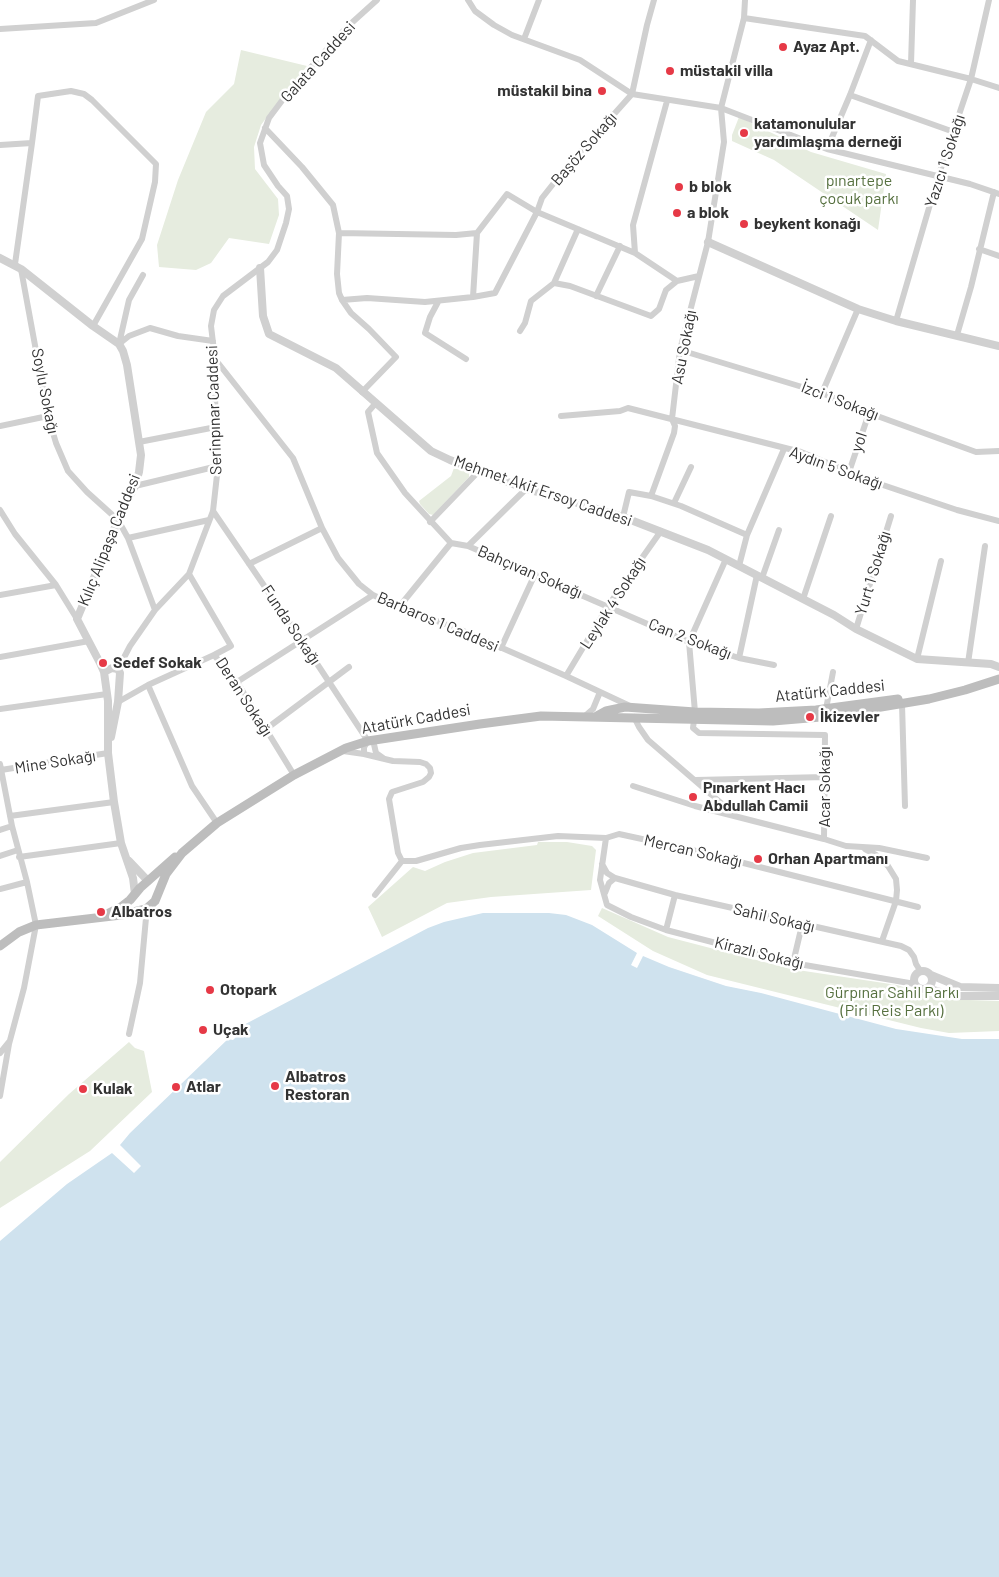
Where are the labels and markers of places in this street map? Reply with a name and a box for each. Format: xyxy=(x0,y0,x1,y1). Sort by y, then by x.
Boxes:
place label: Ayaz Apt. xyxy=(793,37,860,57)
marker: Ayaz Apt. xyxy=(777,41,789,53)
place label: müstakil villa xyxy=(680,61,773,81)
marker: müstakil villa xyxy=(664,65,676,77)
place label: müstakil bina xyxy=(497,81,592,101)
marker: müstakil bina xyxy=(596,85,608,97)
place label: katamonulular yardımlaşma derneği xyxy=(754,114,902,152)
marker: katamonulular yardımlaşma derneği xyxy=(738,127,750,139)
place label: b blok xyxy=(689,177,732,197)
marker: b blok xyxy=(673,181,685,193)
place label: a blok xyxy=(687,203,729,223)
marker: a blok xyxy=(671,207,683,219)
place label: beykent konağı xyxy=(754,214,860,234)
marker: beykent konağı xyxy=(738,218,750,230)
place label: Sedef Sokak xyxy=(113,653,202,673)
marker: Sedef Sokak xyxy=(97,657,109,669)
place label: İkizevler xyxy=(820,707,880,727)
marker: İkizevler xyxy=(804,711,816,723)
place label: Pınarkent Hacı Abdullah Camii xyxy=(703,778,808,816)
marker: Pınarkent Hacı Abdullah Camii xyxy=(687,791,699,803)
place label: Orhan Apartmanı xyxy=(768,849,888,869)
marker: Orhan Apartmanı xyxy=(752,853,764,865)
place label: Albatros xyxy=(111,902,172,922)
marker: Albatros xyxy=(95,906,107,918)
place label: Otopark xyxy=(220,980,277,1000)
marker: Otopark xyxy=(204,984,216,996)
place label: Uçak xyxy=(213,1020,249,1040)
marker: Uçak xyxy=(197,1024,209,1036)
place label: Albatros Restoran xyxy=(285,1067,349,1105)
place label: Atlar xyxy=(186,1077,221,1097)
place label: Kulak xyxy=(93,1079,133,1099)
marker: Albatros Restoran xyxy=(269,1080,281,1092)
marker: Atlar xyxy=(170,1081,182,1093)
marker: Kulak xyxy=(77,1083,89,1095)

